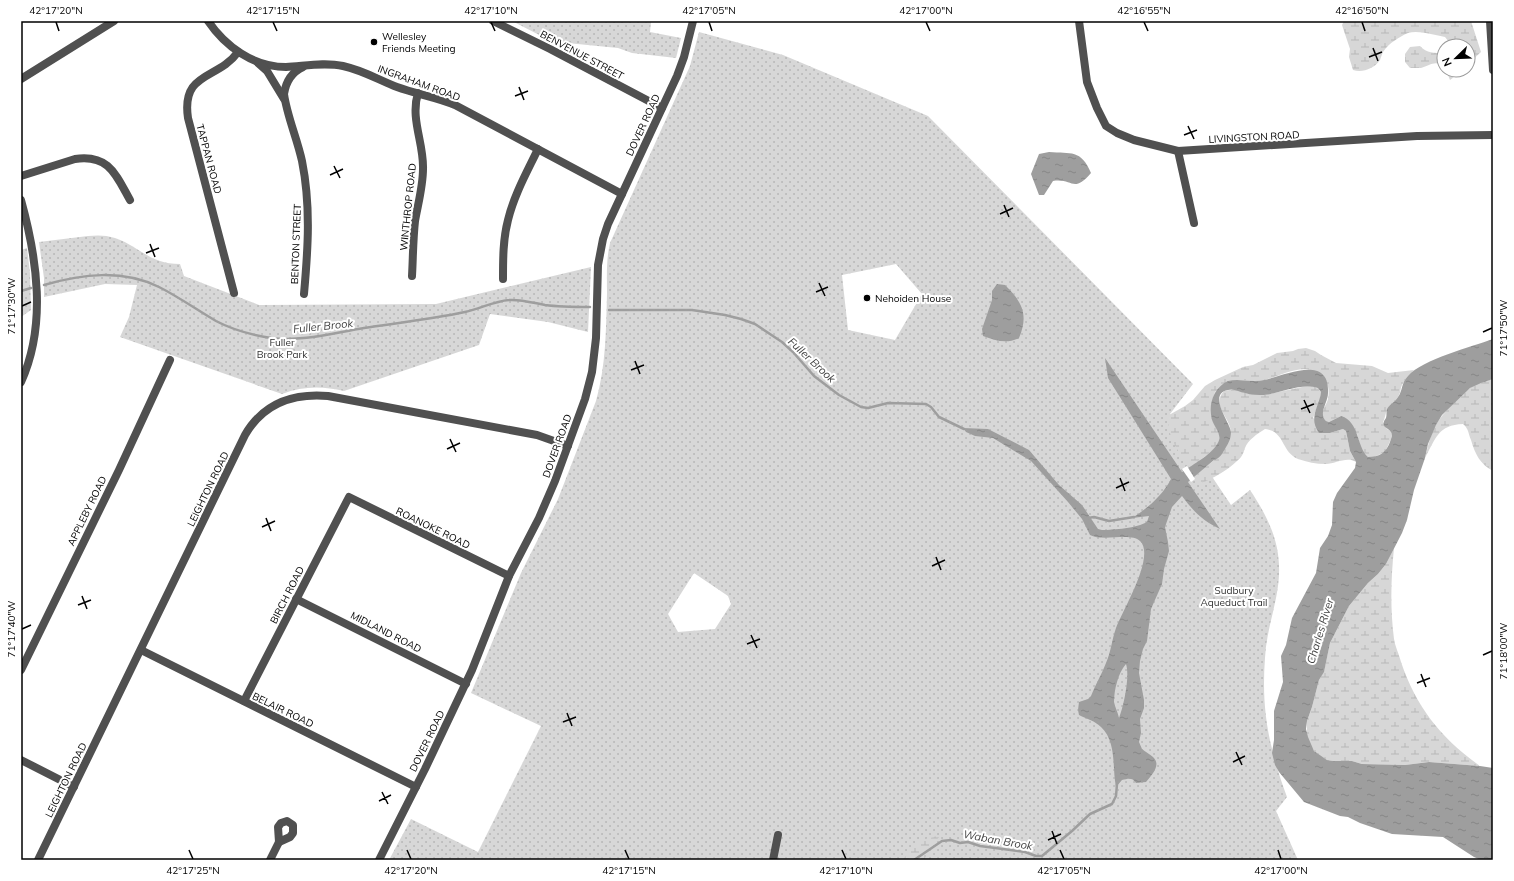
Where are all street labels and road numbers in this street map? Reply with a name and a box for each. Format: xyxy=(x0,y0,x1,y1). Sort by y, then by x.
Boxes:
street label: BENVENUE STREET xyxy=(538,27,626,83)
street label: INGRAHAM ROAD xyxy=(376,62,462,104)
street label: DOVER ROAD xyxy=(623,92,663,158)
street label: TAPPAN ROAD xyxy=(193,123,225,195)
street label: LIVINGSTON ROAD xyxy=(1208,128,1300,146)
street label: WINTHROP ROAD xyxy=(397,163,419,251)
street label: BENTON STREET xyxy=(288,204,304,284)
street label: DOVER ROAD xyxy=(539,412,575,480)
street label: LEIGHTON ROAD xyxy=(184,449,232,529)
street label: APPLEBY ROAD xyxy=(64,474,110,548)
street label: ROANOKE ROAD xyxy=(394,504,472,552)
street label: BIRCH ROAD xyxy=(267,564,307,626)
street label: MIDLAND ROAD xyxy=(348,608,424,656)
street label: BELAIR ROAD xyxy=(250,690,316,730)
street label: DOVER ROAD xyxy=(407,708,447,774)
street label: LEIGHTON ROAD xyxy=(42,740,90,820)

